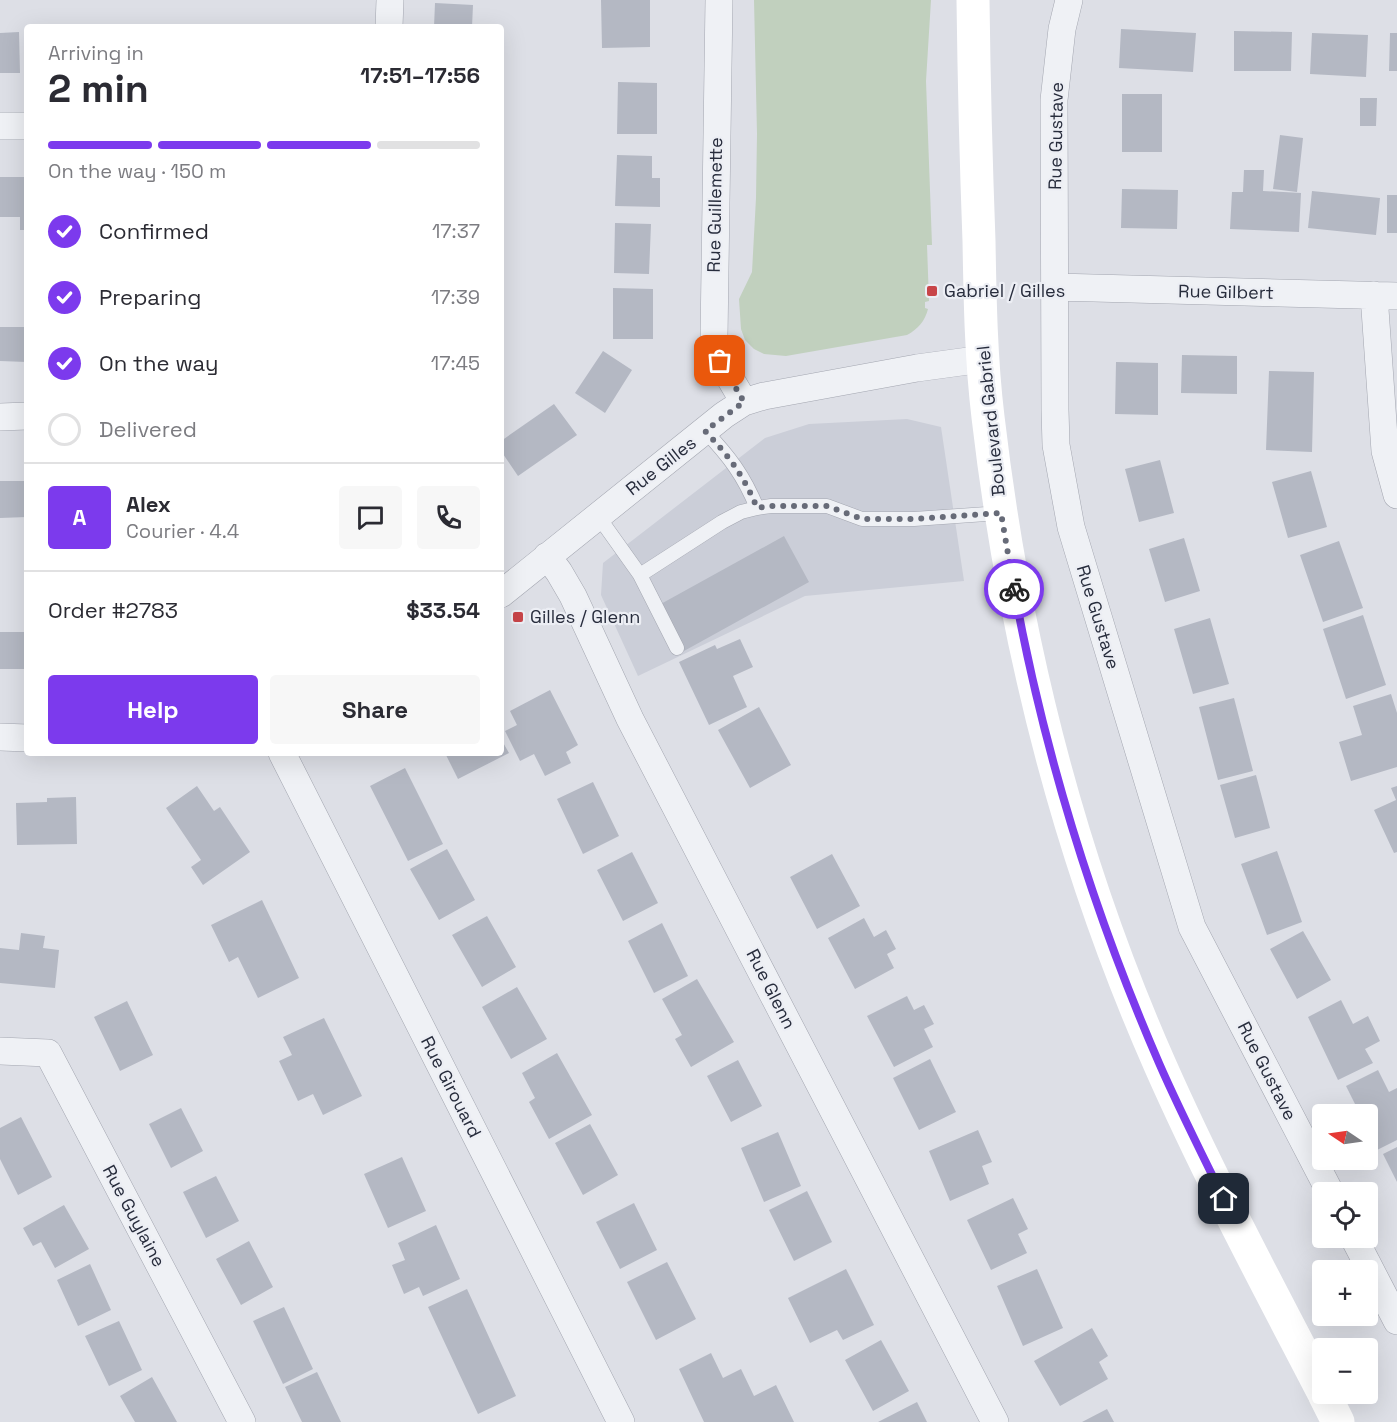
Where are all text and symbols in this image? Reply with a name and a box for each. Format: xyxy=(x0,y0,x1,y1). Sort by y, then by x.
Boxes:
text: Arriving in xyxy=(48,40,144,66)
text: 17:51–17:56 xyxy=(360,61,480,89)
text: 2 min xyxy=(48,64,149,113)
street label: Rue Gustave xyxy=(1043,82,1068,190)
street label: Rue Guillemette xyxy=(702,137,727,273)
text: On the way · 150 m xyxy=(48,158,226,184)
icon: check xyxy=(48,215,81,248)
text: Confirmed xyxy=(99,217,209,245)
text: 17:37 xyxy=(432,218,480,244)
place label: Gabriel / Gilles xyxy=(944,279,1065,302)
street label: Rue Gilbert xyxy=(1178,279,1274,304)
icon: check xyxy=(48,281,81,314)
text: Preparing xyxy=(99,283,201,311)
text: 17:39 xyxy=(431,284,480,310)
marker: Gabriel / Gilles xyxy=(925,284,939,298)
pin xyxy=(694,335,745,386)
icon: bag xyxy=(703,344,736,377)
street label: Boulevard Gabriel xyxy=(971,345,1010,497)
icon: check xyxy=(48,347,81,380)
text: On the way xyxy=(99,349,218,377)
text: 17:45 xyxy=(431,350,480,376)
text: Delivered xyxy=(99,415,197,443)
street label: Rue Gilles xyxy=(621,431,700,500)
button: chat xyxy=(339,486,402,549)
button: phone xyxy=(417,486,480,549)
text: Alex xyxy=(126,490,171,518)
text: A xyxy=(73,503,86,531)
text: Courier · 4.4 xyxy=(126,518,239,544)
courier xyxy=(984,559,1044,619)
street label: Rue Gustave xyxy=(1072,562,1125,672)
icon: bike xyxy=(998,573,1031,606)
text: Order #2783 xyxy=(48,596,178,624)
text: $33.54 xyxy=(406,596,480,624)
place label: Gilles / Glenn xyxy=(530,605,640,628)
marker: Gilles / Glenn xyxy=(511,610,525,624)
button: Help xyxy=(48,675,258,744)
button: Share xyxy=(270,675,480,744)
street label: Rue Glenn xyxy=(742,945,801,1033)
street label: Rue Gustave xyxy=(1233,1017,1302,1124)
street label: Rue Girouard xyxy=(416,1032,487,1141)
north arrow xyxy=(1312,1104,1378,1170)
map controls xyxy=(1312,1104,1378,1404)
street label: Rue Guylaine xyxy=(98,1161,171,1271)
pin xyxy=(1198,1173,1249,1224)
icon: home xyxy=(1207,1182,1240,1215)
button: locate xyxy=(1312,1182,1378,1248)
button: + xyxy=(1312,1260,1378,1326)
button: − xyxy=(1312,1338,1378,1404)

